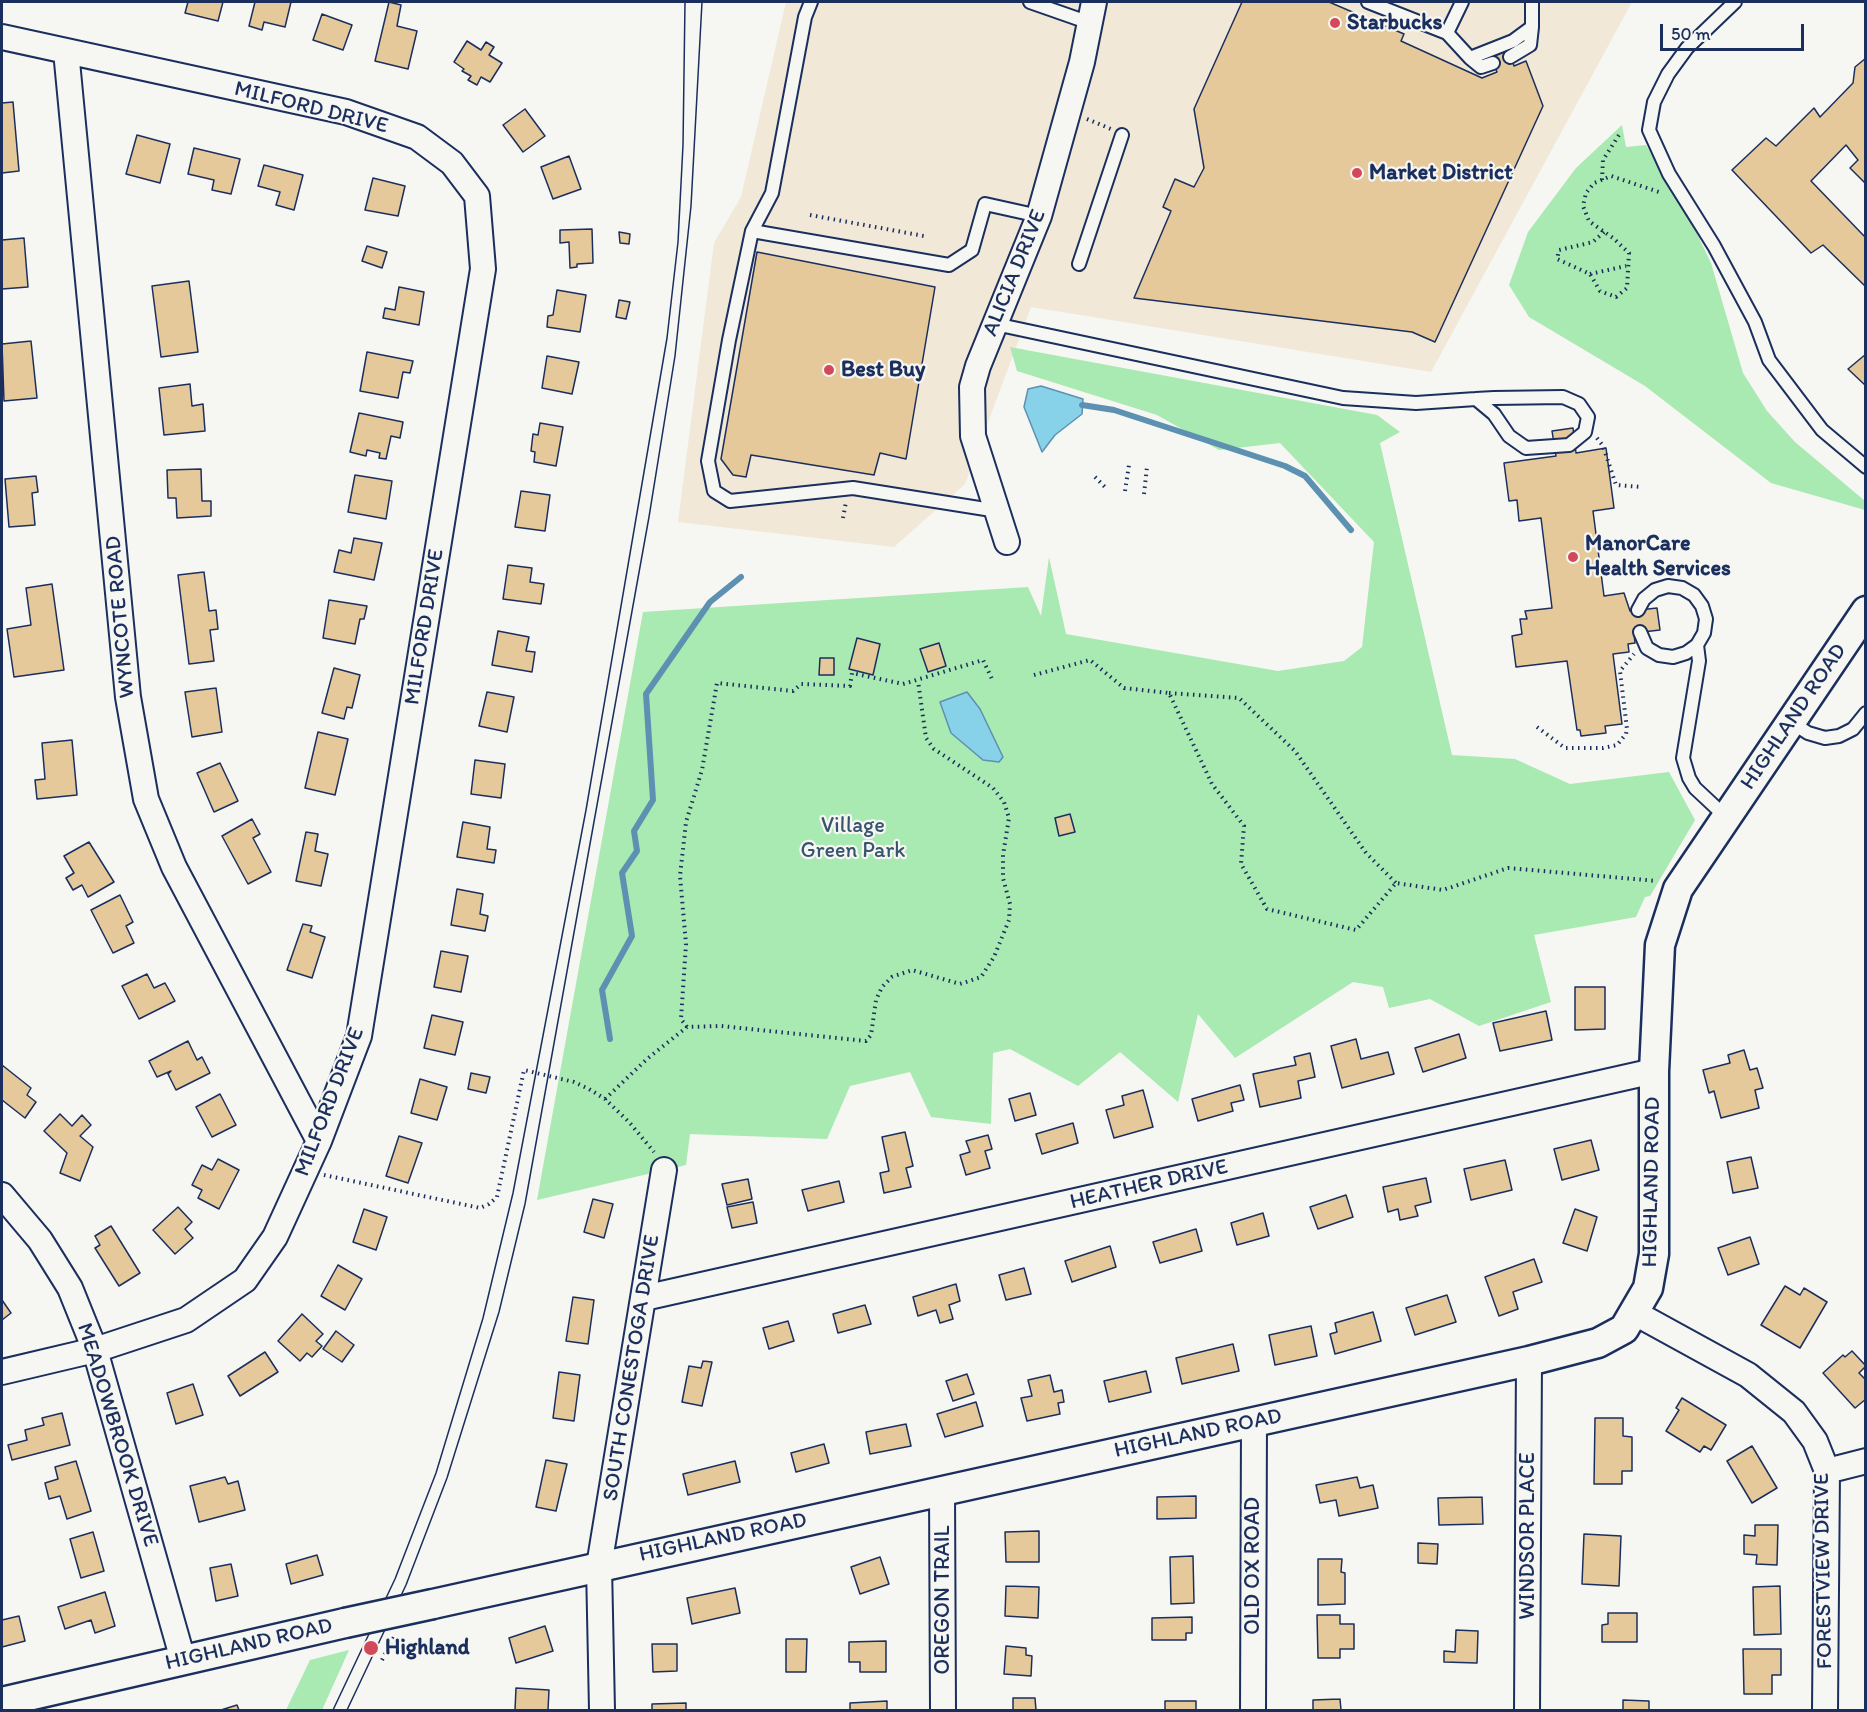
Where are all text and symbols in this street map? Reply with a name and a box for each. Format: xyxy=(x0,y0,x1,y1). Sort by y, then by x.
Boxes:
place label: Starbucks xyxy=(1347,10,1442,36)
scale bar xyxy=(1663,12,1807,50)
marker: Starbucks xyxy=(1328,16,1342,30)
text: 50 m xyxy=(1671,23,1711,45)
street label: MILFORD DRIVE xyxy=(231,76,391,140)
place label: Market District xyxy=(1369,160,1513,186)
marker: Market District xyxy=(1350,166,1364,180)
street label: ALICIA DRIVE xyxy=(978,206,1052,340)
place label: Best Buy xyxy=(841,357,925,383)
marker: Best Buy xyxy=(822,363,836,377)
place label: ManorCare Health Services xyxy=(1585,531,1731,582)
street label: WYNCOTE ROAD xyxy=(101,535,141,699)
street label: MILFORD DRIVE xyxy=(400,547,450,707)
marker: ManorCare Health Services xyxy=(1566,550,1580,564)
street label: HIGHLAND ROAD xyxy=(1735,639,1853,795)
park label: Village Green Park xyxy=(801,813,905,864)
street label: MILFORD DRIVE xyxy=(289,1024,371,1180)
street label: HIGHLAND ROAD xyxy=(1637,1096,1667,1268)
street label: HEATHER DRIVE xyxy=(1068,1154,1230,1216)
street label: SOUTH CONESTOGA DRIVE xyxy=(598,1233,666,1503)
street label: MEADOWBROOK DRIVE xyxy=(70,1320,164,1550)
street label: HIGHLAND ROAD xyxy=(1112,1403,1284,1465)
street label: WINDSOR PLACE xyxy=(1515,1452,1541,1620)
street label: FORESTVIEW DRIVE xyxy=(1809,1473,1839,1669)
street label: OLD OX ROAD xyxy=(1240,1497,1266,1635)
street label: HIGHLAND ROAD xyxy=(637,1507,809,1569)
street label: OREGON TRAIL xyxy=(930,1525,956,1675)
street label: HIGHLAND ROAD xyxy=(163,1613,335,1677)
place label: Highland xyxy=(385,1635,470,1661)
marker: Highland xyxy=(362,1639,380,1657)

